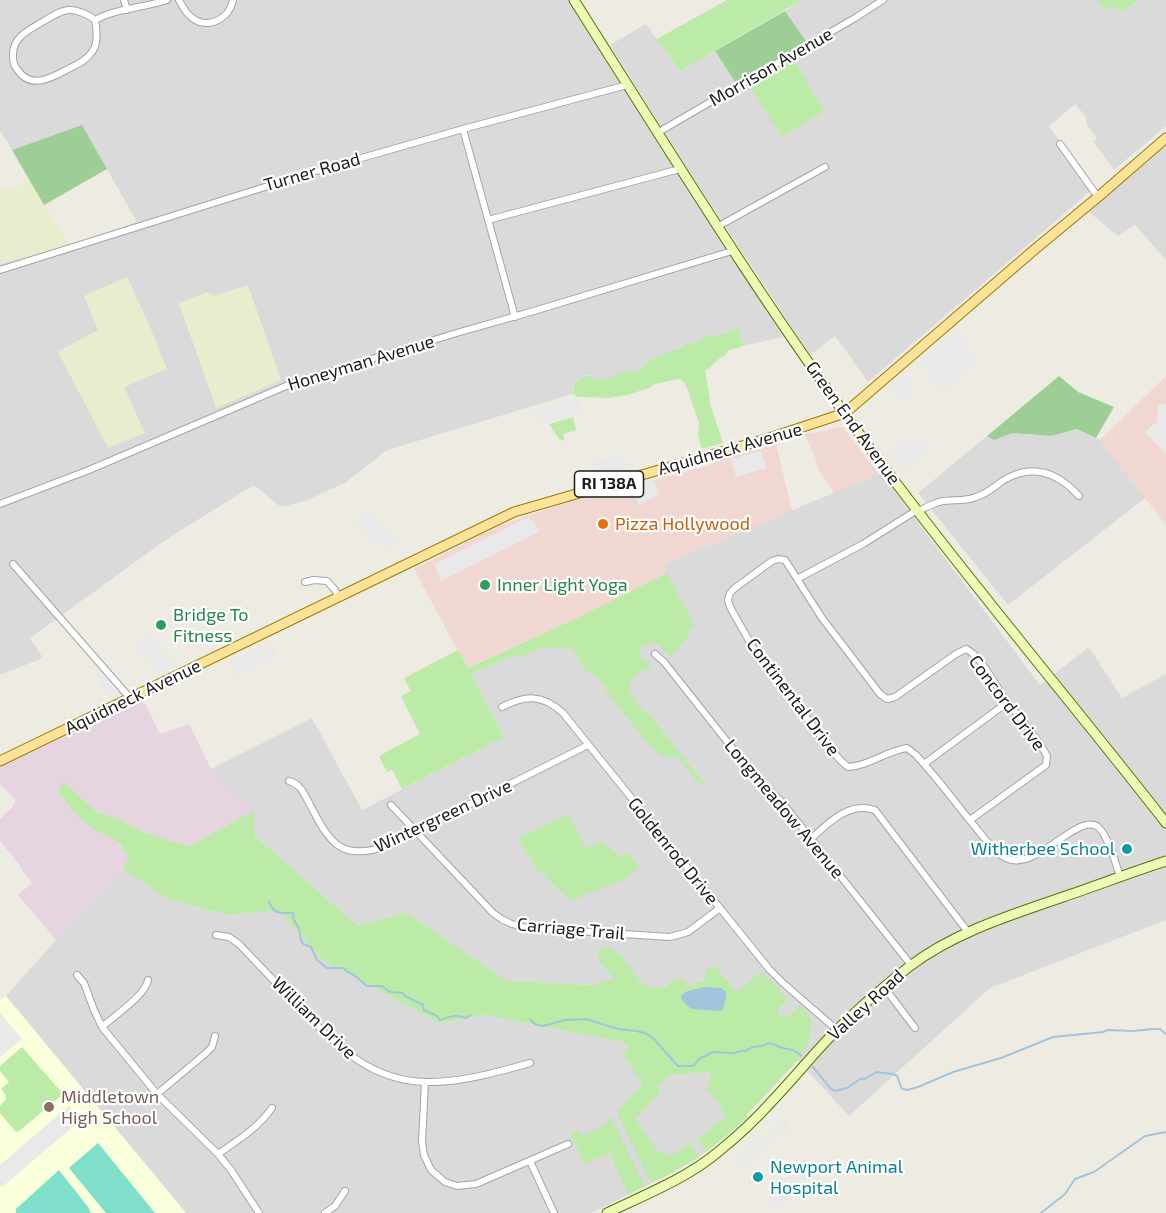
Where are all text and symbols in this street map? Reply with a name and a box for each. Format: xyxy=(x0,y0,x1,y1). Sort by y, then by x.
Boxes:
street label: Morrison Avenue xyxy=(705,23,837,111)
street label: Turner Road xyxy=(261,148,363,196)
street label: Honeyman Avenue xyxy=(285,330,437,396)
street label: Green End Avenue xyxy=(801,357,905,489)
street label: Aquidneck Avenue xyxy=(655,418,805,480)
road number: RI 138A xyxy=(574,471,644,497)
place label: Pizza Hollywood xyxy=(615,513,750,535)
marker: Pizza Hollywood xyxy=(596,517,610,531)
place label: Inner Light Yoga xyxy=(497,574,628,596)
marker: Inner Light Yoga xyxy=(478,578,492,592)
place label: Bridge To Fitness xyxy=(173,604,248,646)
marker: Bridge To Fitness xyxy=(154,618,168,632)
street label: Continental Drive xyxy=(742,634,844,760)
street label: Concord Drive xyxy=(964,651,1050,755)
street label: Aquidneck Avenue xyxy=(61,655,205,739)
street label: Longmeadow Avenue xyxy=(720,735,848,883)
street label: Wintergreen Drive xyxy=(371,775,515,857)
street label: Goldenrod Drive xyxy=(623,793,723,909)
place label: Witherbee School xyxy=(971,838,1115,860)
marker: Witherbee School xyxy=(1120,842,1134,856)
street label: Carriage Trail xyxy=(516,914,626,944)
street label: Valley Road xyxy=(823,965,909,1045)
street label: William Drive xyxy=(267,972,361,1064)
place label: Middletown High School xyxy=(61,1086,159,1128)
marker: Middletown High School xyxy=(42,1100,56,1114)
place label: Newport Animal Hospital xyxy=(770,1156,903,1198)
marker: Newport Animal Hospital xyxy=(751,1170,765,1184)

